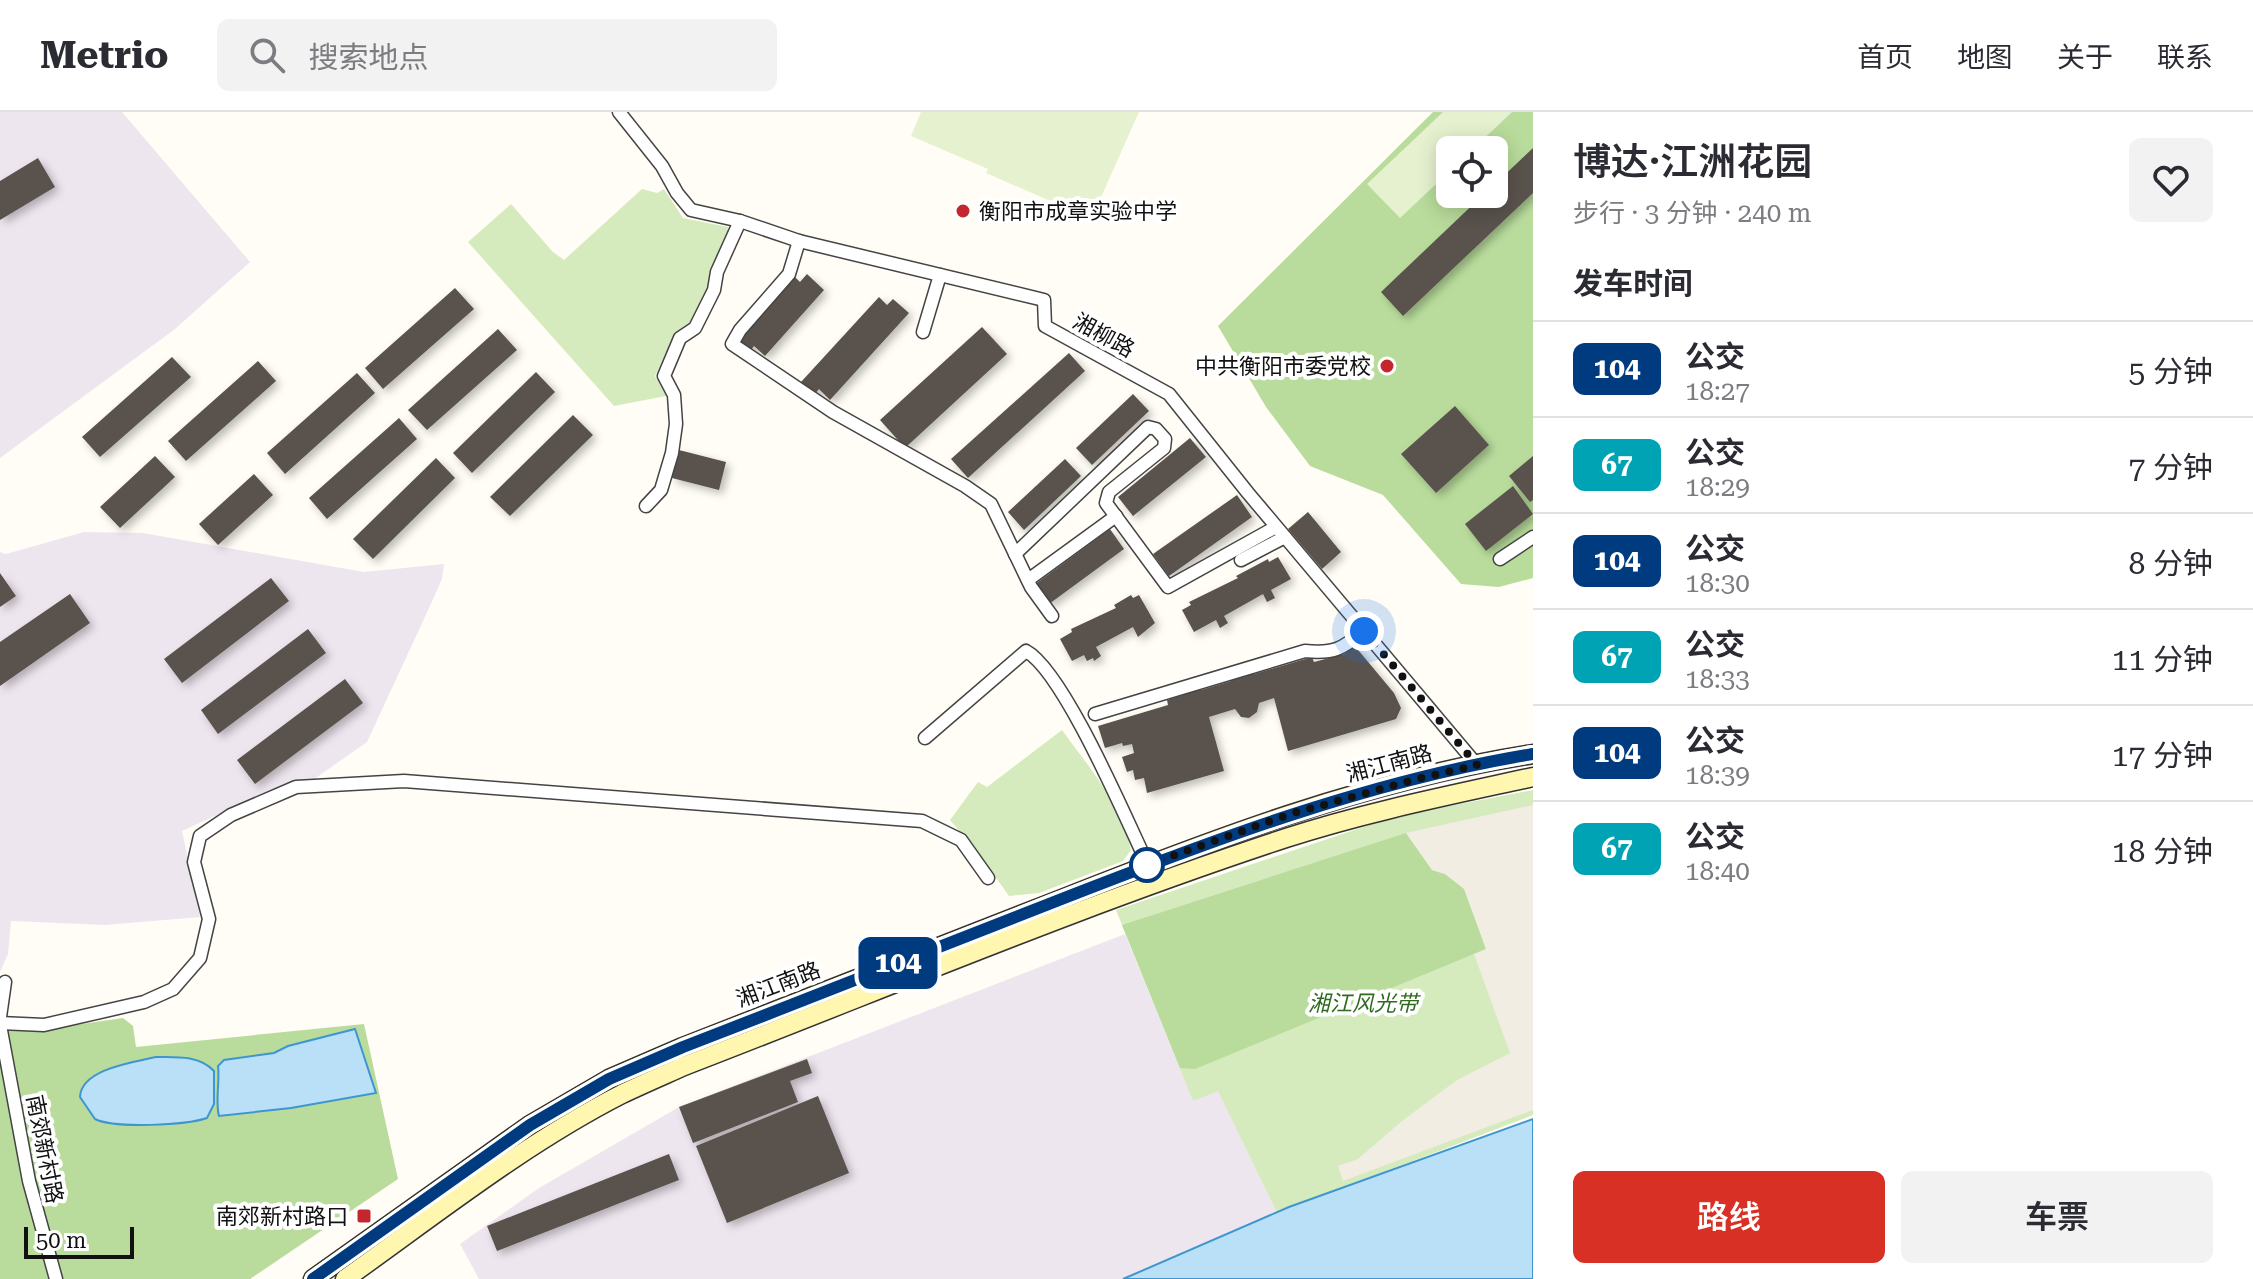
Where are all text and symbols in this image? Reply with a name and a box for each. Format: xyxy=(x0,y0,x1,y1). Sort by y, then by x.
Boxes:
search box xyxy=(217,19,777,91)
text: Metrio xyxy=(40,33,169,77)
icon: search xyxy=(245,33,289,77)
text: 搜索地点 xyxy=(309,40,429,75)
text: 首页 xyxy=(1857,41,1913,74)
text: 地图 xyxy=(1957,41,2013,74)
text: 关于 xyxy=(2057,41,2113,74)
text: 联系 xyxy=(2157,41,2213,74)
map controls xyxy=(1436,136,1508,208)
button: locate xyxy=(1436,136,1508,208)
button: heart xyxy=(2129,138,2213,222)
text: 博达·江洲花园 xyxy=(1573,140,1812,184)
text: 步行 · 3 分钟 · 240 m xyxy=(1573,198,1812,228)
place label: 衡阳市成章实验中学 xyxy=(979,199,1177,224)
marker: 衡阳市成章实验中学 xyxy=(954,202,972,220)
text: 发车时间 xyxy=(1573,266,1693,301)
street label: 湘柳路 xyxy=(1069,309,1139,362)
text: 公交 xyxy=(1685,339,1745,374)
text: 104 xyxy=(1593,352,1641,385)
place label: 中共衡阳市委党校 xyxy=(1195,354,1371,379)
text: 5 分钟 xyxy=(2129,354,2213,389)
marker: 中共衡阳市委党校 xyxy=(1378,357,1396,375)
text: 18:27 xyxy=(1685,376,1750,406)
text: 公交 xyxy=(1685,435,1745,470)
text: 67 xyxy=(1601,448,1633,481)
text: 7 分钟 xyxy=(2129,450,2213,485)
text: 18:29 xyxy=(1685,472,1750,502)
text: 公交 xyxy=(1685,531,1745,566)
text: 104 xyxy=(1593,544,1641,577)
text: 8 分钟 xyxy=(2129,546,2213,581)
text: 18:30 xyxy=(1685,568,1750,598)
your location xyxy=(1344,611,1384,651)
text: 公交 xyxy=(1685,627,1745,662)
text: 67 xyxy=(1601,640,1633,673)
text: 11 分钟 xyxy=(2112,642,2213,677)
text: 18:33 xyxy=(1685,664,1750,694)
text: 公交 xyxy=(1685,723,1745,758)
text: 104 xyxy=(1593,736,1641,769)
text: 17 分钟 xyxy=(2112,738,2213,773)
street label: 湘江南路 xyxy=(1343,740,1435,787)
text: 18:39 xyxy=(1685,760,1750,790)
text: 公交 xyxy=(1685,819,1745,854)
text: 67 xyxy=(1601,832,1633,865)
text: 18 分钟 xyxy=(2112,834,2213,869)
unlabelled marker xyxy=(1130,848,1164,882)
text: 18:40 xyxy=(1685,856,1750,886)
line badge: 104 xyxy=(852,937,944,989)
text: 104 xyxy=(874,946,922,979)
street label: 湘江南路 xyxy=(733,957,824,1012)
park label: 湘江风光带 xyxy=(1308,991,1421,1016)
street label: 南郊新村路 xyxy=(22,1093,67,1205)
button: 路线 xyxy=(1573,1171,1885,1263)
button: 车票 xyxy=(1901,1171,2213,1263)
place label: 南郊新村路口 xyxy=(216,1204,348,1229)
marker: 南郊新村路口 xyxy=(355,1207,373,1225)
scale bar xyxy=(24,1223,134,1259)
text: 50 m xyxy=(36,1228,86,1253)

